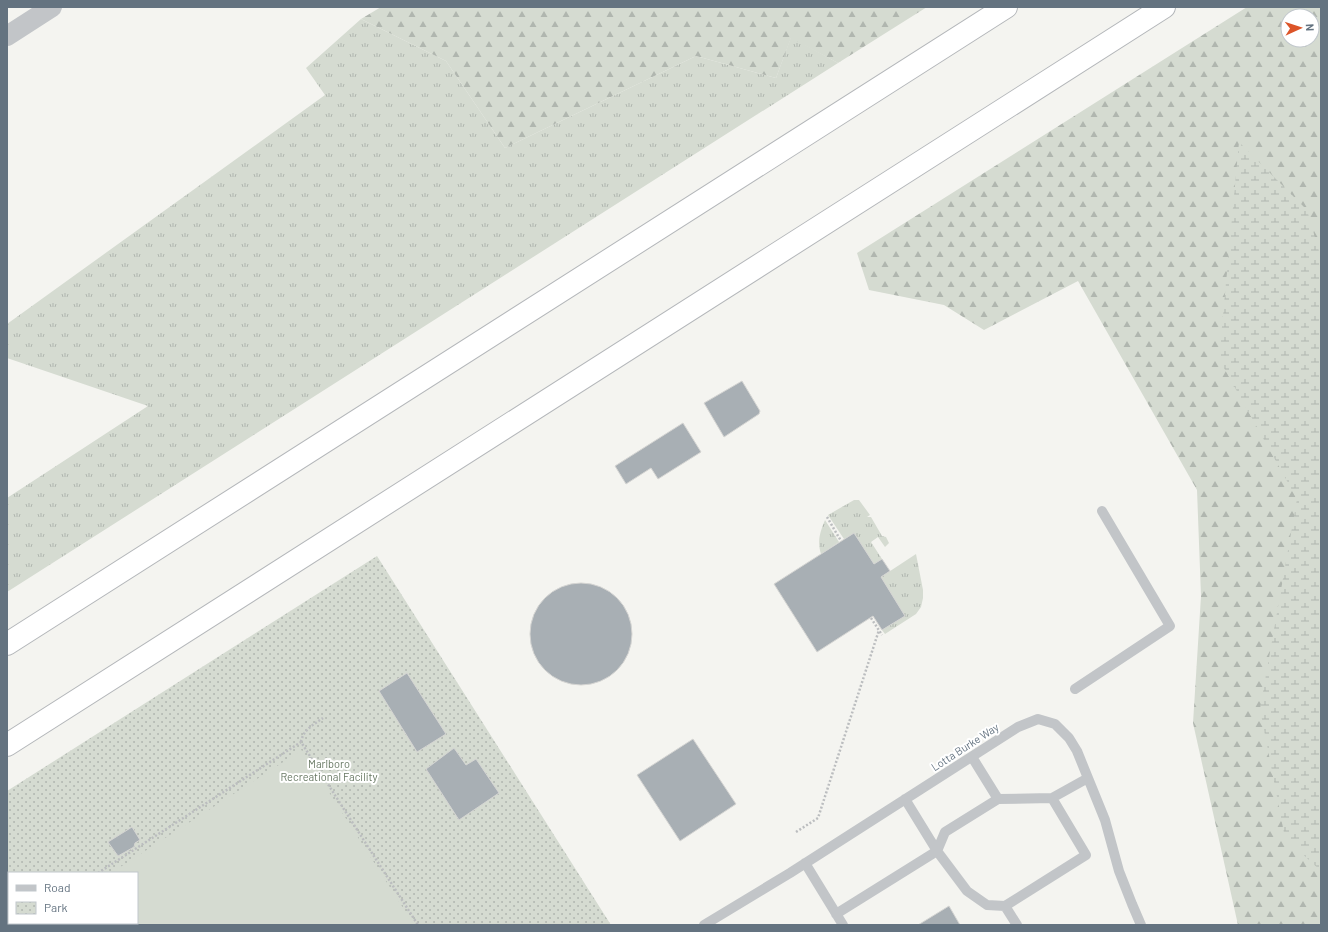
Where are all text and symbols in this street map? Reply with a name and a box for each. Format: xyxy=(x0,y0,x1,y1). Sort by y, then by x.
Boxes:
north arrow xyxy=(1280,8,1320,48)
text: N xyxy=(1304,23,1317,31)
street label: Lotta Burke Way xyxy=(929,720,1001,773)
park label: Marlboro Recreational Facility xyxy=(280,757,378,783)
legend xyxy=(8,872,138,924)
text: Road xyxy=(44,880,71,894)
text: Park xyxy=(44,900,68,914)

